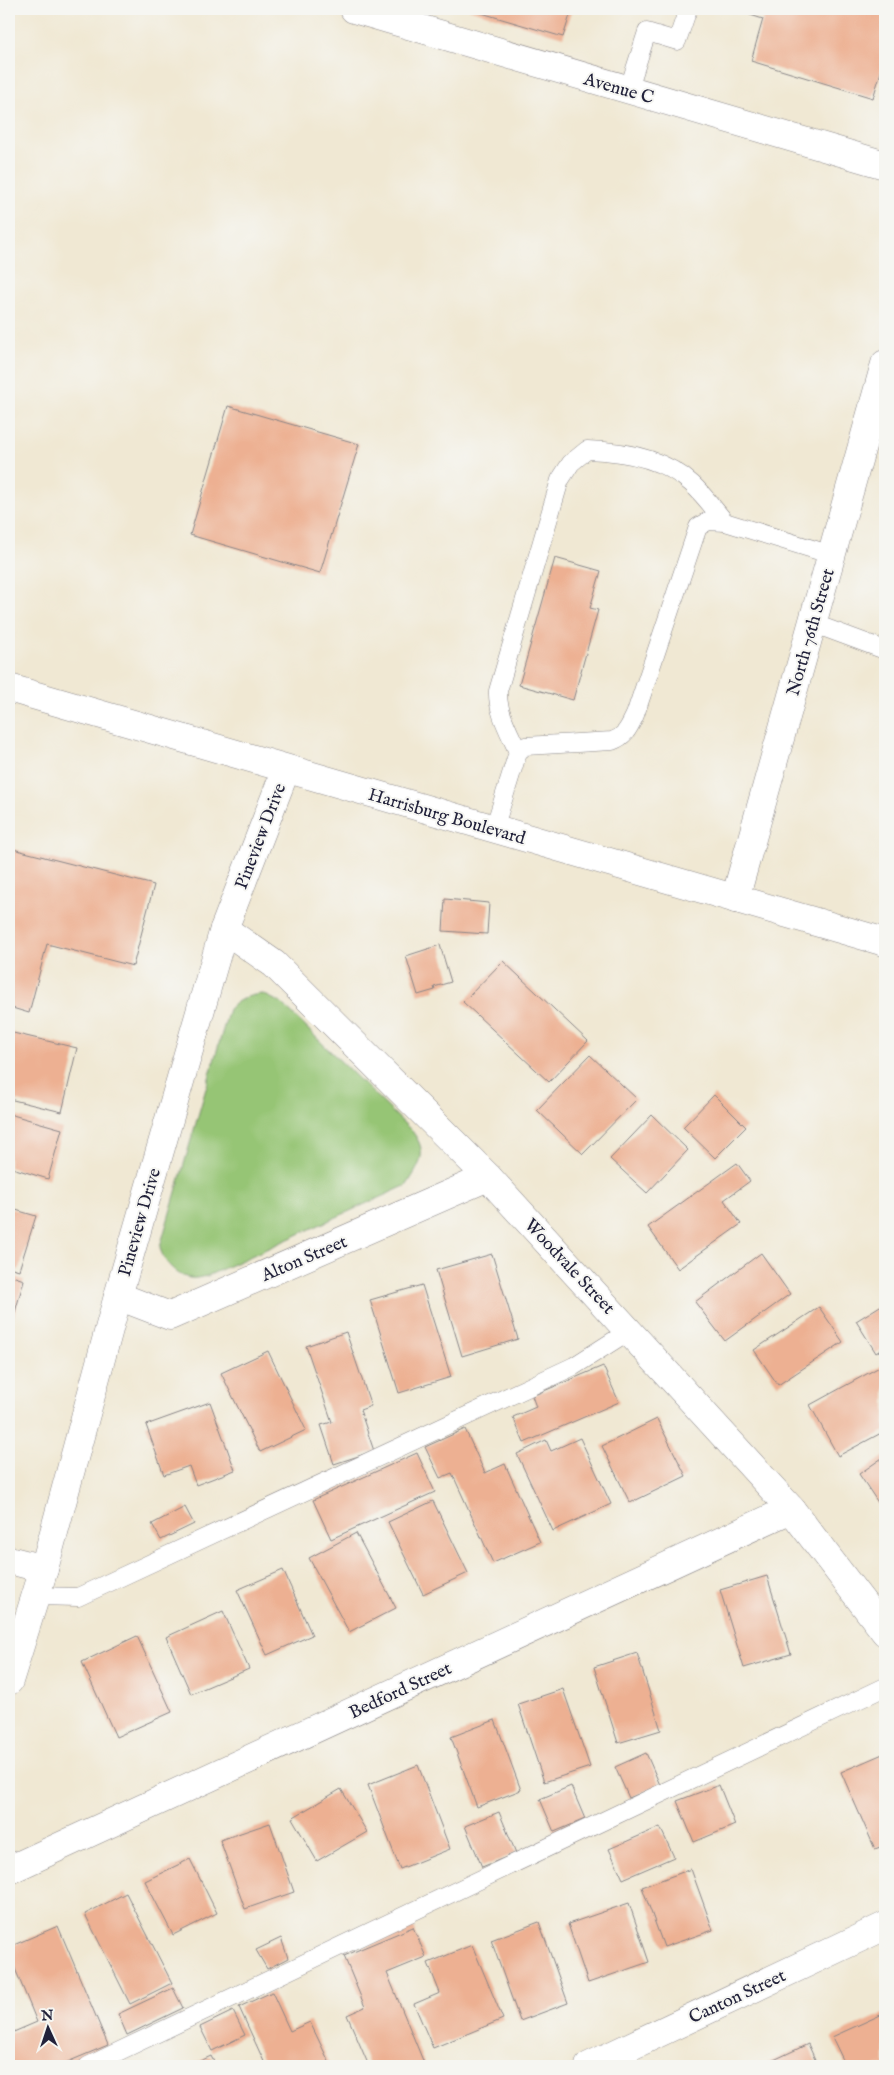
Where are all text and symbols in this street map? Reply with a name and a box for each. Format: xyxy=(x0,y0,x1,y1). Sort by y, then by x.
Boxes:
street label: Avenue C xyxy=(580,68,656,110)
street label: North 76th Street xyxy=(782,566,841,699)
street label: Pineview Drive xyxy=(231,780,292,893)
street label: Harrisburg Boulevard xyxy=(365,784,528,851)
street label: Pineview Drive xyxy=(114,1166,167,1279)
street label: Woodvale Street xyxy=(519,1214,619,1320)
street label: Alton Street xyxy=(257,1231,351,1288)
street label: Bedford Street xyxy=(346,1658,456,1725)
street label: Canton Street xyxy=(686,1965,790,2030)
north arrow xyxy=(22,2002,72,2052)
text: N xyxy=(40,2007,54,2025)

